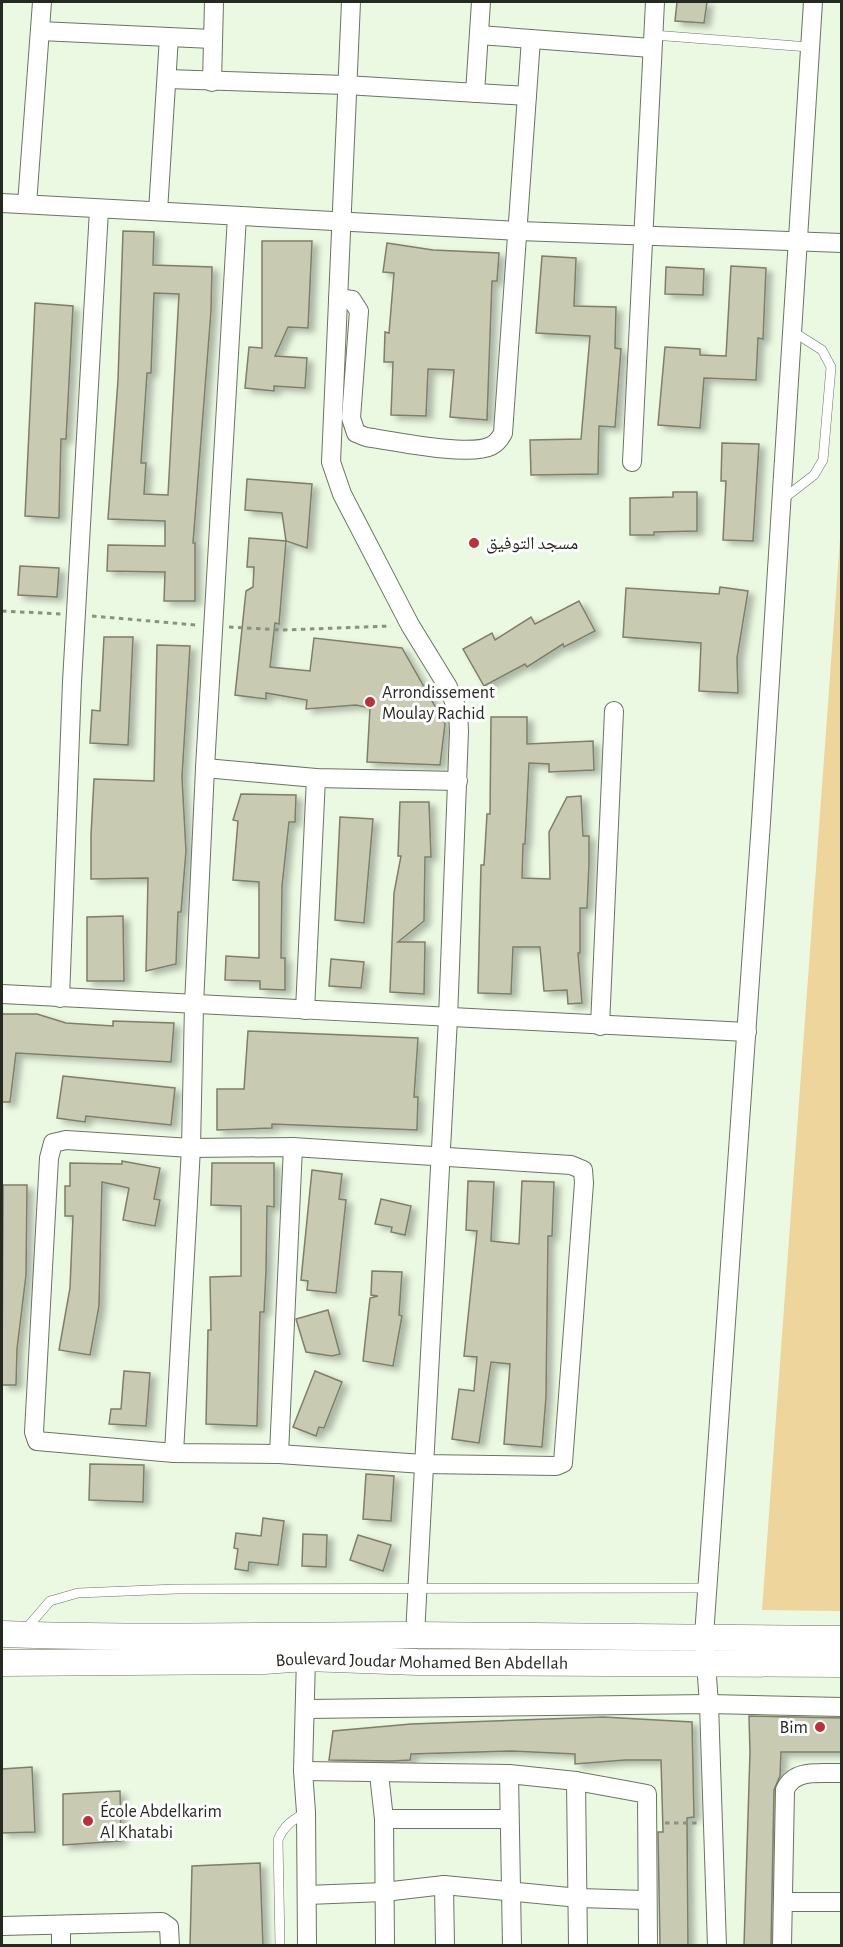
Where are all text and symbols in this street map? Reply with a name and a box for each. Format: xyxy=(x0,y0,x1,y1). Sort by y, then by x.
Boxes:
place label: مسجد التوفيق xyxy=(486,535,578,554)
marker: مسجد التوفيق xyxy=(467,536,481,550)
place label: Arrondissement Moulay Rachid xyxy=(382,684,495,723)
marker: Arrondissement Moulay Rachid xyxy=(363,695,377,709)
street label: Boulevard Joudar Mohamed Ben Abdellah xyxy=(275,1650,568,1673)
place label: Bim xyxy=(780,1719,808,1737)
marker: Bim xyxy=(813,1720,827,1734)
place label: École Abdelkarim Al Khatabi xyxy=(100,1800,222,1842)
marker: École Abdelkarim Al Khatabi xyxy=(81,1814,95,1828)

